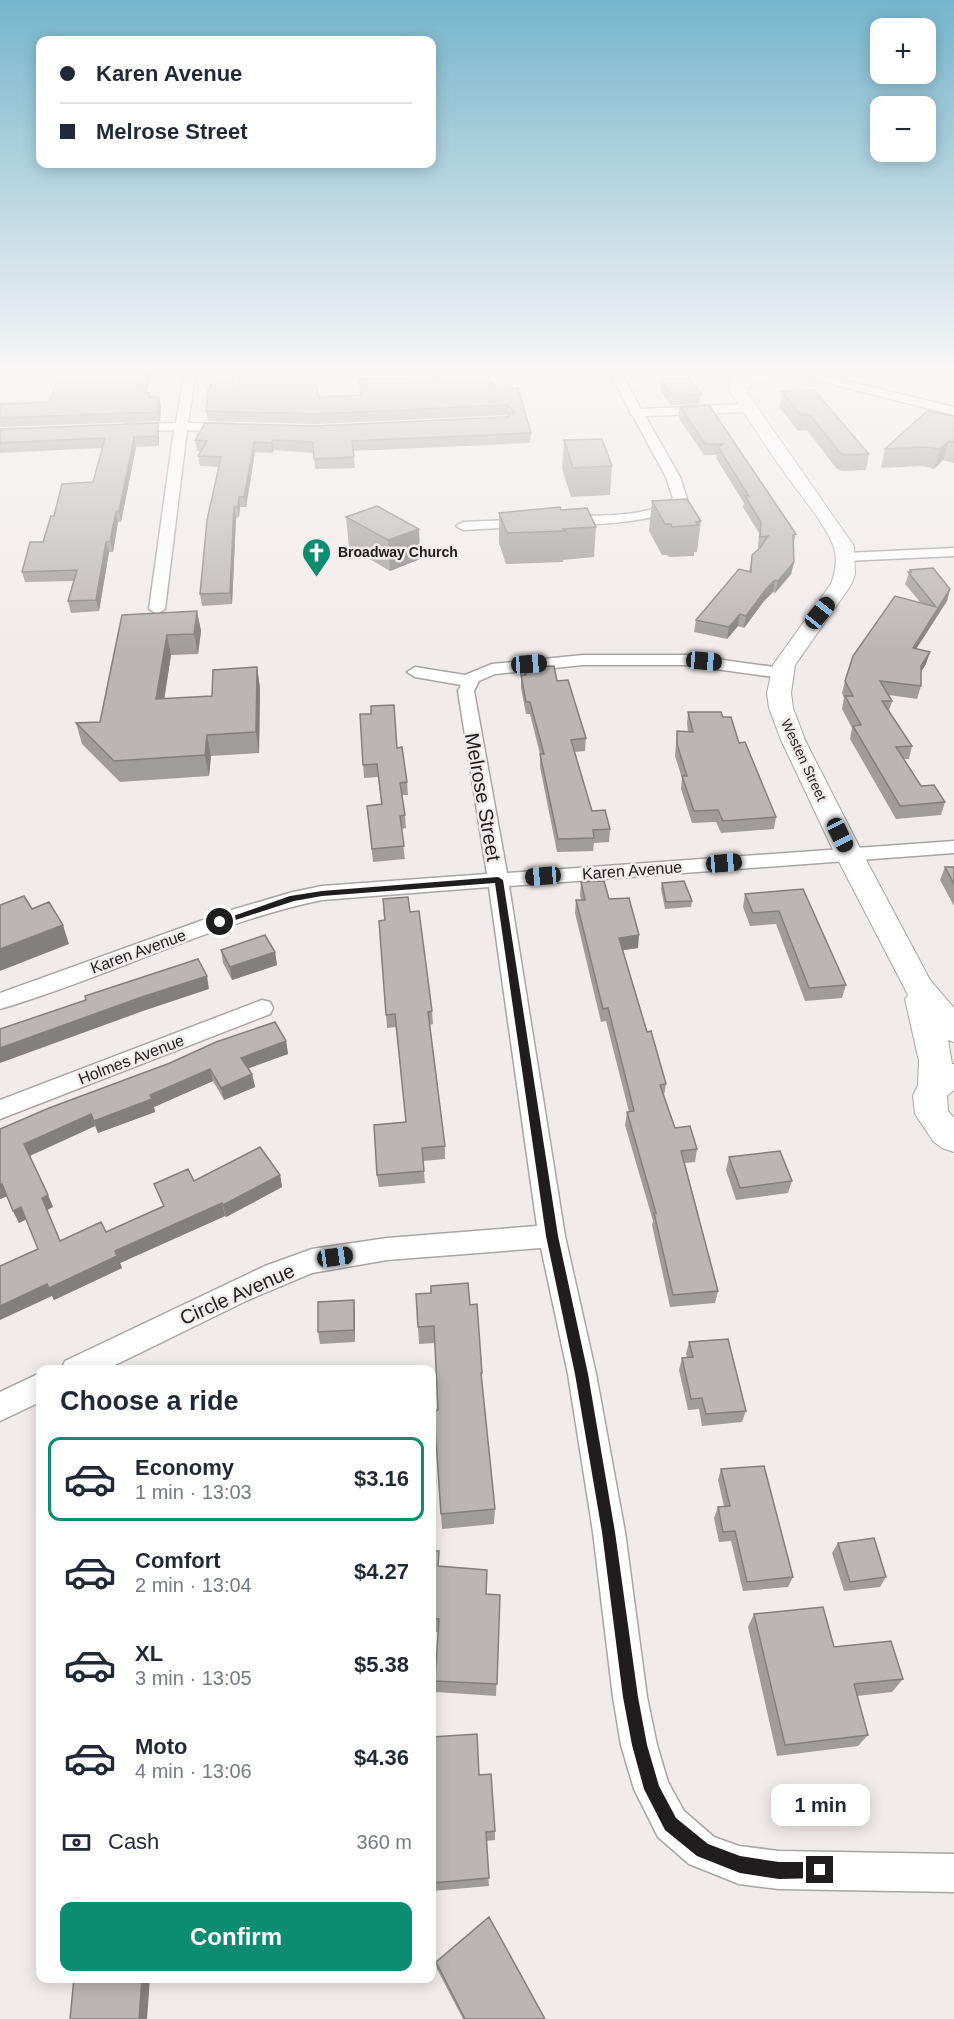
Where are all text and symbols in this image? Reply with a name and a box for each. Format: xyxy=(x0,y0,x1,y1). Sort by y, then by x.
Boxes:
map controls xyxy=(870,18,936,162)
button: + xyxy=(870,18,936,84)
text: Karen Avenue xyxy=(96,61,242,86)
button: − xyxy=(870,96,936,162)
text: Melrose Street xyxy=(96,119,248,144)
church icon: Broadway Church xyxy=(301,536,333,578)
place label: Broadway Church xyxy=(338,544,458,560)
car xyxy=(802,593,838,633)
car xyxy=(685,650,723,672)
car xyxy=(510,654,548,674)
street label: Westen Street xyxy=(778,717,830,804)
street label: Melrose Street xyxy=(461,731,505,863)
car xyxy=(824,815,856,855)
car xyxy=(705,852,743,874)
street label: Karen Avenue xyxy=(581,859,683,882)
car xyxy=(524,865,562,887)
route start xyxy=(206,908,233,935)
street label: Karen Avenue xyxy=(88,926,188,977)
street label: Holmes Avenue xyxy=(76,1031,186,1087)
car xyxy=(316,1246,354,1268)
street label: Circle Avenue xyxy=(176,1259,298,1329)
text: Choose a ride xyxy=(60,1386,239,1416)
icon: car xyxy=(63,1452,117,1506)
text: Economy xyxy=(135,1455,234,1480)
text: $3.16 xyxy=(354,1466,409,1491)
text: 1 min · 13:03 xyxy=(135,1481,252,1503)
icon: car xyxy=(63,1545,117,1599)
text: Comfort xyxy=(135,1548,221,1573)
text: $4.27 xyxy=(354,1559,409,1584)
text: 2 min · 13:04 xyxy=(135,1574,252,1596)
icon: car xyxy=(63,1638,117,1692)
text: XL xyxy=(135,1641,163,1666)
text: $5.38 xyxy=(354,1652,409,1677)
text: 3 min · 13:05 xyxy=(135,1667,252,1689)
icon: car xyxy=(63,1731,117,1785)
text: Moto xyxy=(135,1734,188,1759)
text: $4.36 xyxy=(354,1745,409,1770)
text: 4 min · 13:06 xyxy=(135,1760,252,1782)
callout: 1 min xyxy=(770,1783,870,1825)
text: 1 min xyxy=(794,1794,847,1816)
icon: cash xyxy=(60,1826,93,1859)
text: Cash xyxy=(108,1829,159,1854)
text: 360 m xyxy=(356,1831,412,1853)
route end xyxy=(806,1856,833,1883)
button: Confirm xyxy=(60,1902,412,1971)

